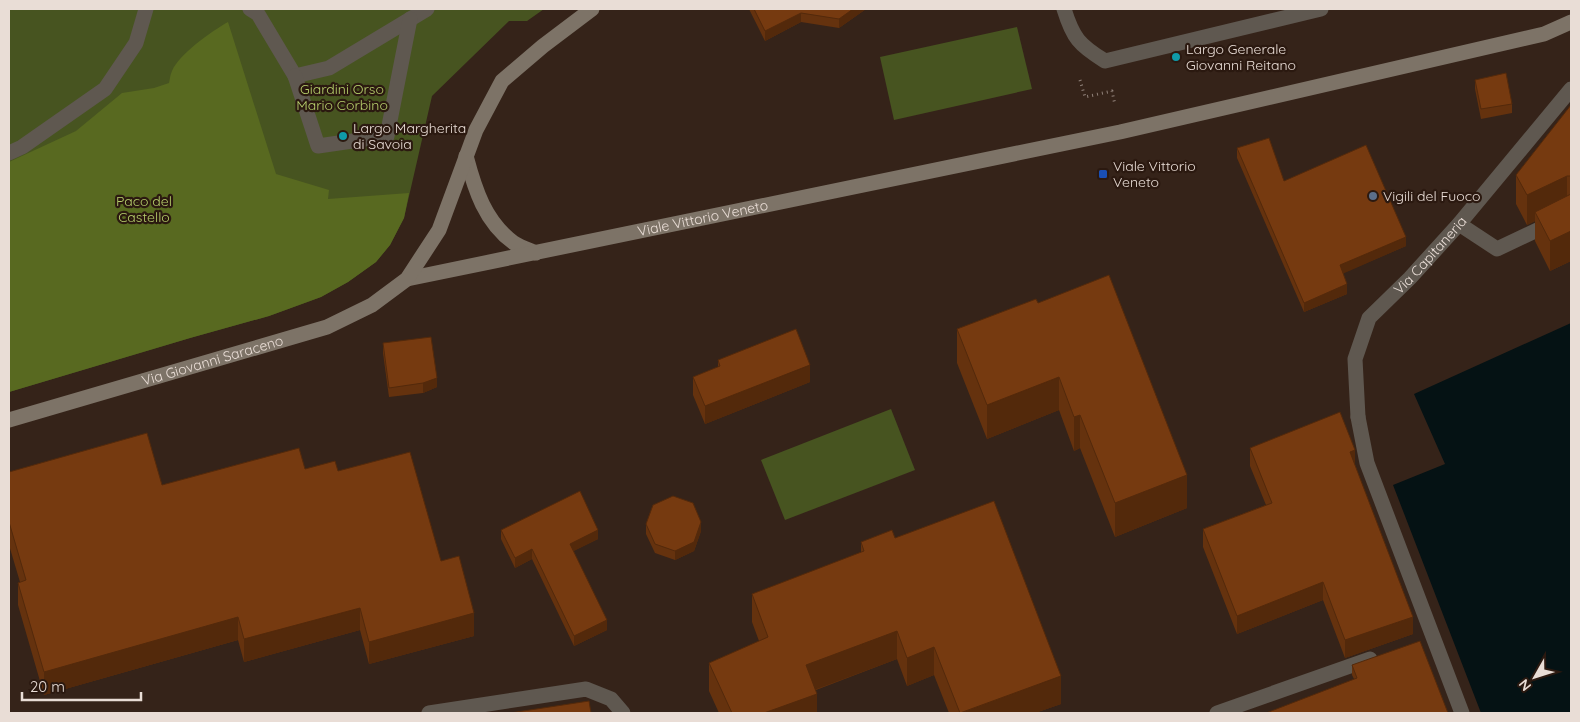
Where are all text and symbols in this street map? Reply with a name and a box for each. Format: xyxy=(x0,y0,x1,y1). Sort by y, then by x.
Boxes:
place label: Largo Generale Giovanni Reitano xyxy=(1186,40,1296,74)
marker: Largo Generale Giovanni Reitano xyxy=(1170,51,1182,63)
park label: Giardini Orso Mario Corbino xyxy=(296,80,388,114)
place label: Largo Margherita di Savoia xyxy=(353,119,466,153)
marker: Largo Margherita di Savoia xyxy=(337,130,349,142)
place label: Viale Vittorio Veneto xyxy=(1113,157,1196,191)
marker: Viale Vittorio Veneto xyxy=(1097,168,1109,180)
place label: Vigili del Fuoco xyxy=(1383,187,1480,205)
marker: Vigili del Fuoco xyxy=(1367,190,1379,202)
park label: Paco del Castello xyxy=(116,192,172,226)
street label: Viale Vittorio Veneto xyxy=(636,196,770,240)
street label: Via Capitaneria xyxy=(1390,213,1471,298)
street label: Via Giovanni Saraceno xyxy=(140,331,285,390)
north arrow xyxy=(1510,652,1560,702)
scale bar xyxy=(22,670,141,702)
text: N xyxy=(1515,676,1535,695)
text: 20 m xyxy=(30,677,65,696)

